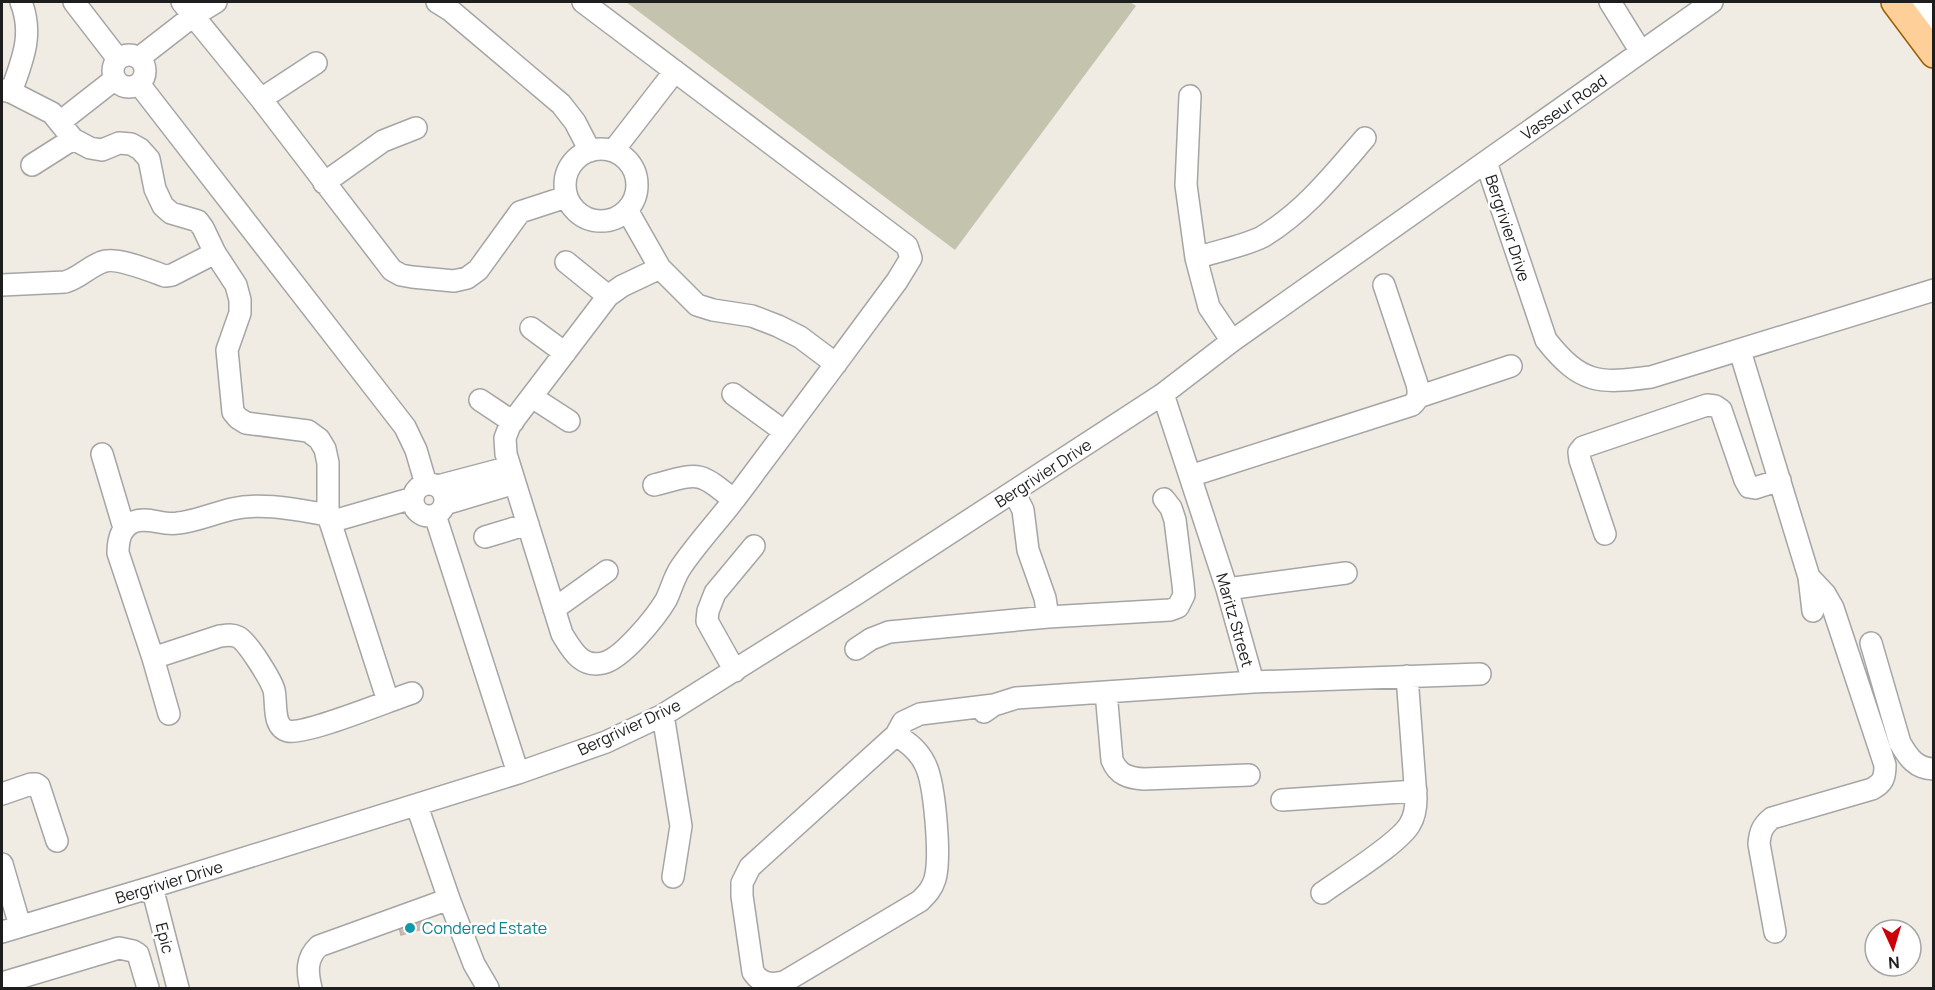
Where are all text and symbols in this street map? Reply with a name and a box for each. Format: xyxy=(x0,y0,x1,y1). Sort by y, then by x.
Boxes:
street label: Vasseur Road xyxy=(1517,69,1611,145)
street label: Bergrivier Drive xyxy=(1480,172,1536,284)
street label: Bergrivier Drive xyxy=(990,433,1096,513)
street label: Maritz Street xyxy=(1211,570,1259,670)
street label: Bergrivier Drive xyxy=(574,694,684,760)
street label: Bergrivier Drive xyxy=(113,855,225,909)
place label: Condered Estate xyxy=(422,917,547,939)
north arrow xyxy=(1863,918,1923,978)
street label: Epic xyxy=(151,920,179,956)
marker: Condered Estate xyxy=(403,921,417,935)
text: N xyxy=(1888,952,1901,974)

